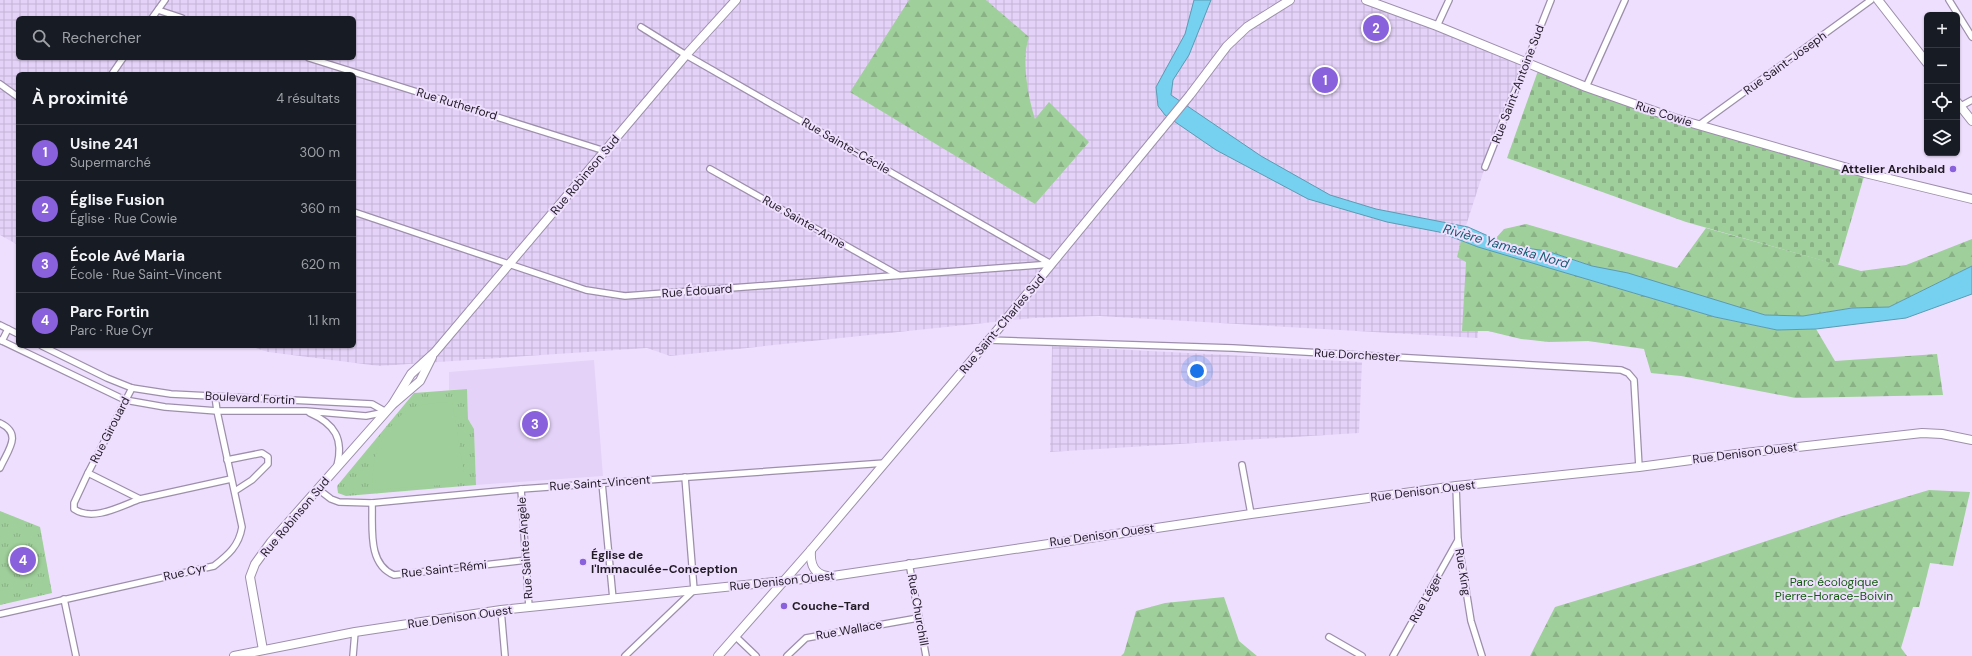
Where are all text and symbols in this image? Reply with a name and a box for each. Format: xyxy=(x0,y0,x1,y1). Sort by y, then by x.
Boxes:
map controls xyxy=(1924,12,1960,156)
button: + xyxy=(1924,12,1960,48)
pin: 2 xyxy=(1363,13,1389,43)
search box xyxy=(16,16,356,60)
street label: Rue Saint-Antoine Sud xyxy=(1488,22,1548,146)
icon: search xyxy=(30,27,52,49)
street label: Rue Saint-Joseph xyxy=(1740,27,1830,99)
text: Rechercher xyxy=(62,28,141,48)
button: − xyxy=(1924,48,1960,84)
pin: 1 xyxy=(1312,65,1338,95)
street label: Rue Rutherford xyxy=(415,84,499,124)
button: locate xyxy=(1924,84,1960,120)
text: À proximité xyxy=(32,87,128,109)
text: 4 résultats xyxy=(276,90,340,107)
street label: Rue Cowie xyxy=(1634,97,1694,131)
street label: Rue Sainte-Cécile xyxy=(799,114,893,178)
button: layers xyxy=(1924,120,1960,156)
street label: Rue Robinson Sud xyxy=(547,132,623,218)
text: Usine 241 xyxy=(70,134,138,154)
text: 1 xyxy=(43,144,47,161)
text: 300 m xyxy=(299,144,340,161)
text: Supermarché xyxy=(70,154,151,171)
place label: Attelier Archibald xyxy=(1841,161,1945,177)
marker: Attelier Archibald xyxy=(1948,164,1958,174)
text: Église Fusion xyxy=(70,190,164,210)
street label: Rue Sainte-Anne xyxy=(760,192,849,252)
text: 2 xyxy=(41,200,49,217)
text: 360 m xyxy=(300,200,340,217)
text: Église · Rue Cowie xyxy=(70,210,177,227)
water label: Rivière Yamaska Nord xyxy=(1441,220,1572,272)
text: École Avé Maria xyxy=(70,246,185,266)
text: 3 xyxy=(41,256,49,273)
text: 620 m xyxy=(301,256,340,273)
text: École · Rue Saint-Vincent xyxy=(70,266,222,283)
street label: Rue Saint-Charles Sud xyxy=(956,271,1048,377)
street label: Rue Édouard xyxy=(661,281,733,301)
text: Parc Fortin xyxy=(70,302,149,322)
text: 4 xyxy=(41,312,49,329)
text: 1.1 km xyxy=(308,312,340,329)
text: Parc · Rue Cyr xyxy=(70,322,153,339)
street label: Rue Dorchester xyxy=(1314,345,1401,365)
your location xyxy=(1187,361,1207,381)
street label: Boulevard Fortin xyxy=(205,388,296,408)
street label: Rue Girouard xyxy=(86,394,134,466)
pin: 3 xyxy=(522,409,548,439)
street label: Rue Denison Ouest xyxy=(1692,439,1799,467)
street label: Rue Saint-Vincent xyxy=(549,471,651,495)
street label: Rue Robinson Sud xyxy=(257,474,333,560)
street label: Rue Denison Ouest xyxy=(1370,477,1477,505)
street label: Rue Sainte-Angèle xyxy=(513,496,537,600)
street label: Rue Denison Ouest xyxy=(1049,520,1156,550)
pin: 4 xyxy=(10,545,36,575)
place label: Église de l'Immaculée-Conception xyxy=(591,547,738,577)
street label: Rue King xyxy=(1451,547,1475,597)
street label: Rue Saint-Rémi xyxy=(401,557,488,581)
marker: Église de l'Immaculée-Conception xyxy=(578,557,588,567)
street label: Rue Cyr xyxy=(162,559,209,585)
street label: Rue Denison Ouest xyxy=(729,567,836,594)
street label: Rue Léger xyxy=(1406,570,1446,626)
street label: Rue Churchill xyxy=(904,573,932,647)
park label: Parc écologique Pierre-Horace-Boivin xyxy=(1775,574,1893,604)
place label: Couche-Tard xyxy=(792,598,870,614)
marker: Couche-Tard xyxy=(779,601,789,611)
street label: Rue Denison Ouest xyxy=(407,602,514,632)
street label: Rue Wallace xyxy=(815,616,884,644)

